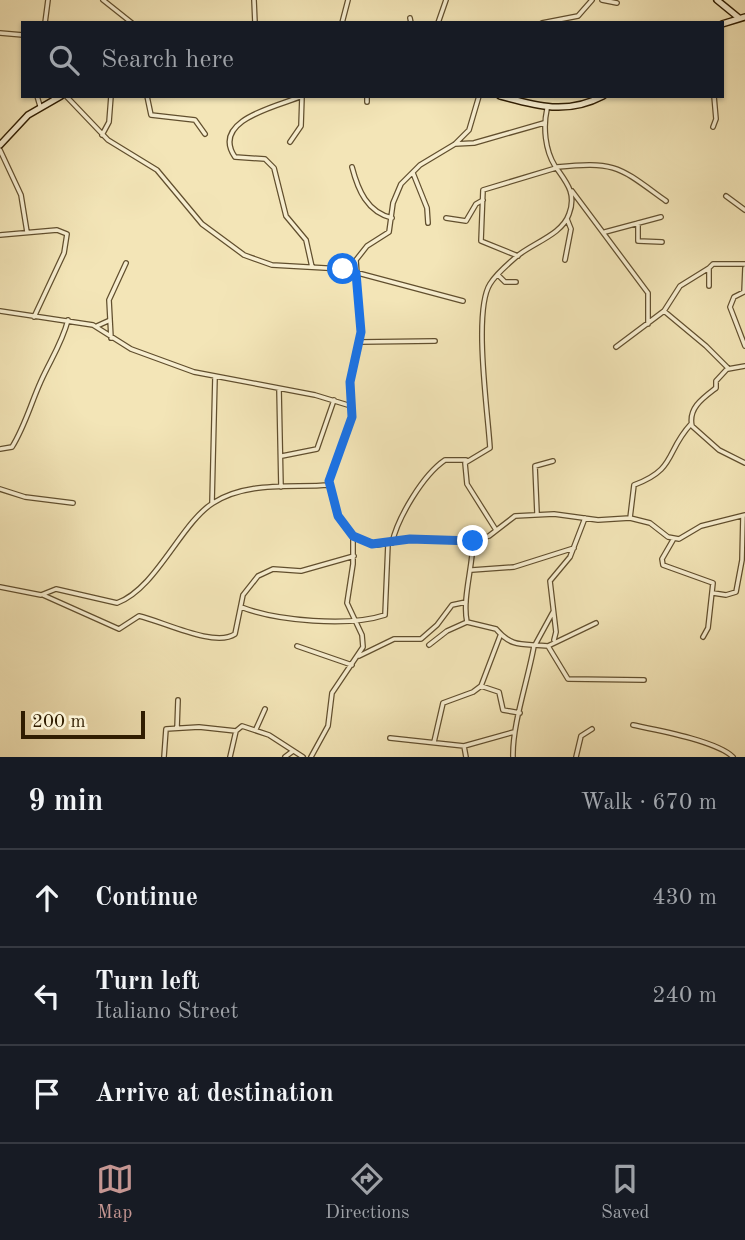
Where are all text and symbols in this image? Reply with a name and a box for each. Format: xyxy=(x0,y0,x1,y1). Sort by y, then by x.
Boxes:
search box xyxy=(21,21,724,98)
icon: search xyxy=(45,41,83,79)
text: Search here xyxy=(101,47,234,73)
route start xyxy=(327,253,358,284)
route end xyxy=(457,525,488,556)
scale bar xyxy=(21,708,145,740)
text: 200 m xyxy=(32,713,85,732)
text: 9 min xyxy=(28,787,103,817)
text: Walk · 670 m xyxy=(581,791,717,814)
icon: ahead xyxy=(28,879,66,917)
text: Continue xyxy=(95,885,198,911)
text: 430 m xyxy=(652,886,717,909)
text: Turn left xyxy=(95,969,200,995)
icon: left xyxy=(28,977,66,1015)
text: 240 m xyxy=(652,984,717,1007)
text: Italiano Street xyxy=(95,1000,238,1023)
icon: arrive xyxy=(28,1075,66,1113)
text: Arrive at destination xyxy=(95,1081,334,1107)
tab: Map xyxy=(96,1160,134,1225)
tab: Directions xyxy=(325,1160,410,1225)
tab: Saved xyxy=(601,1160,649,1225)

